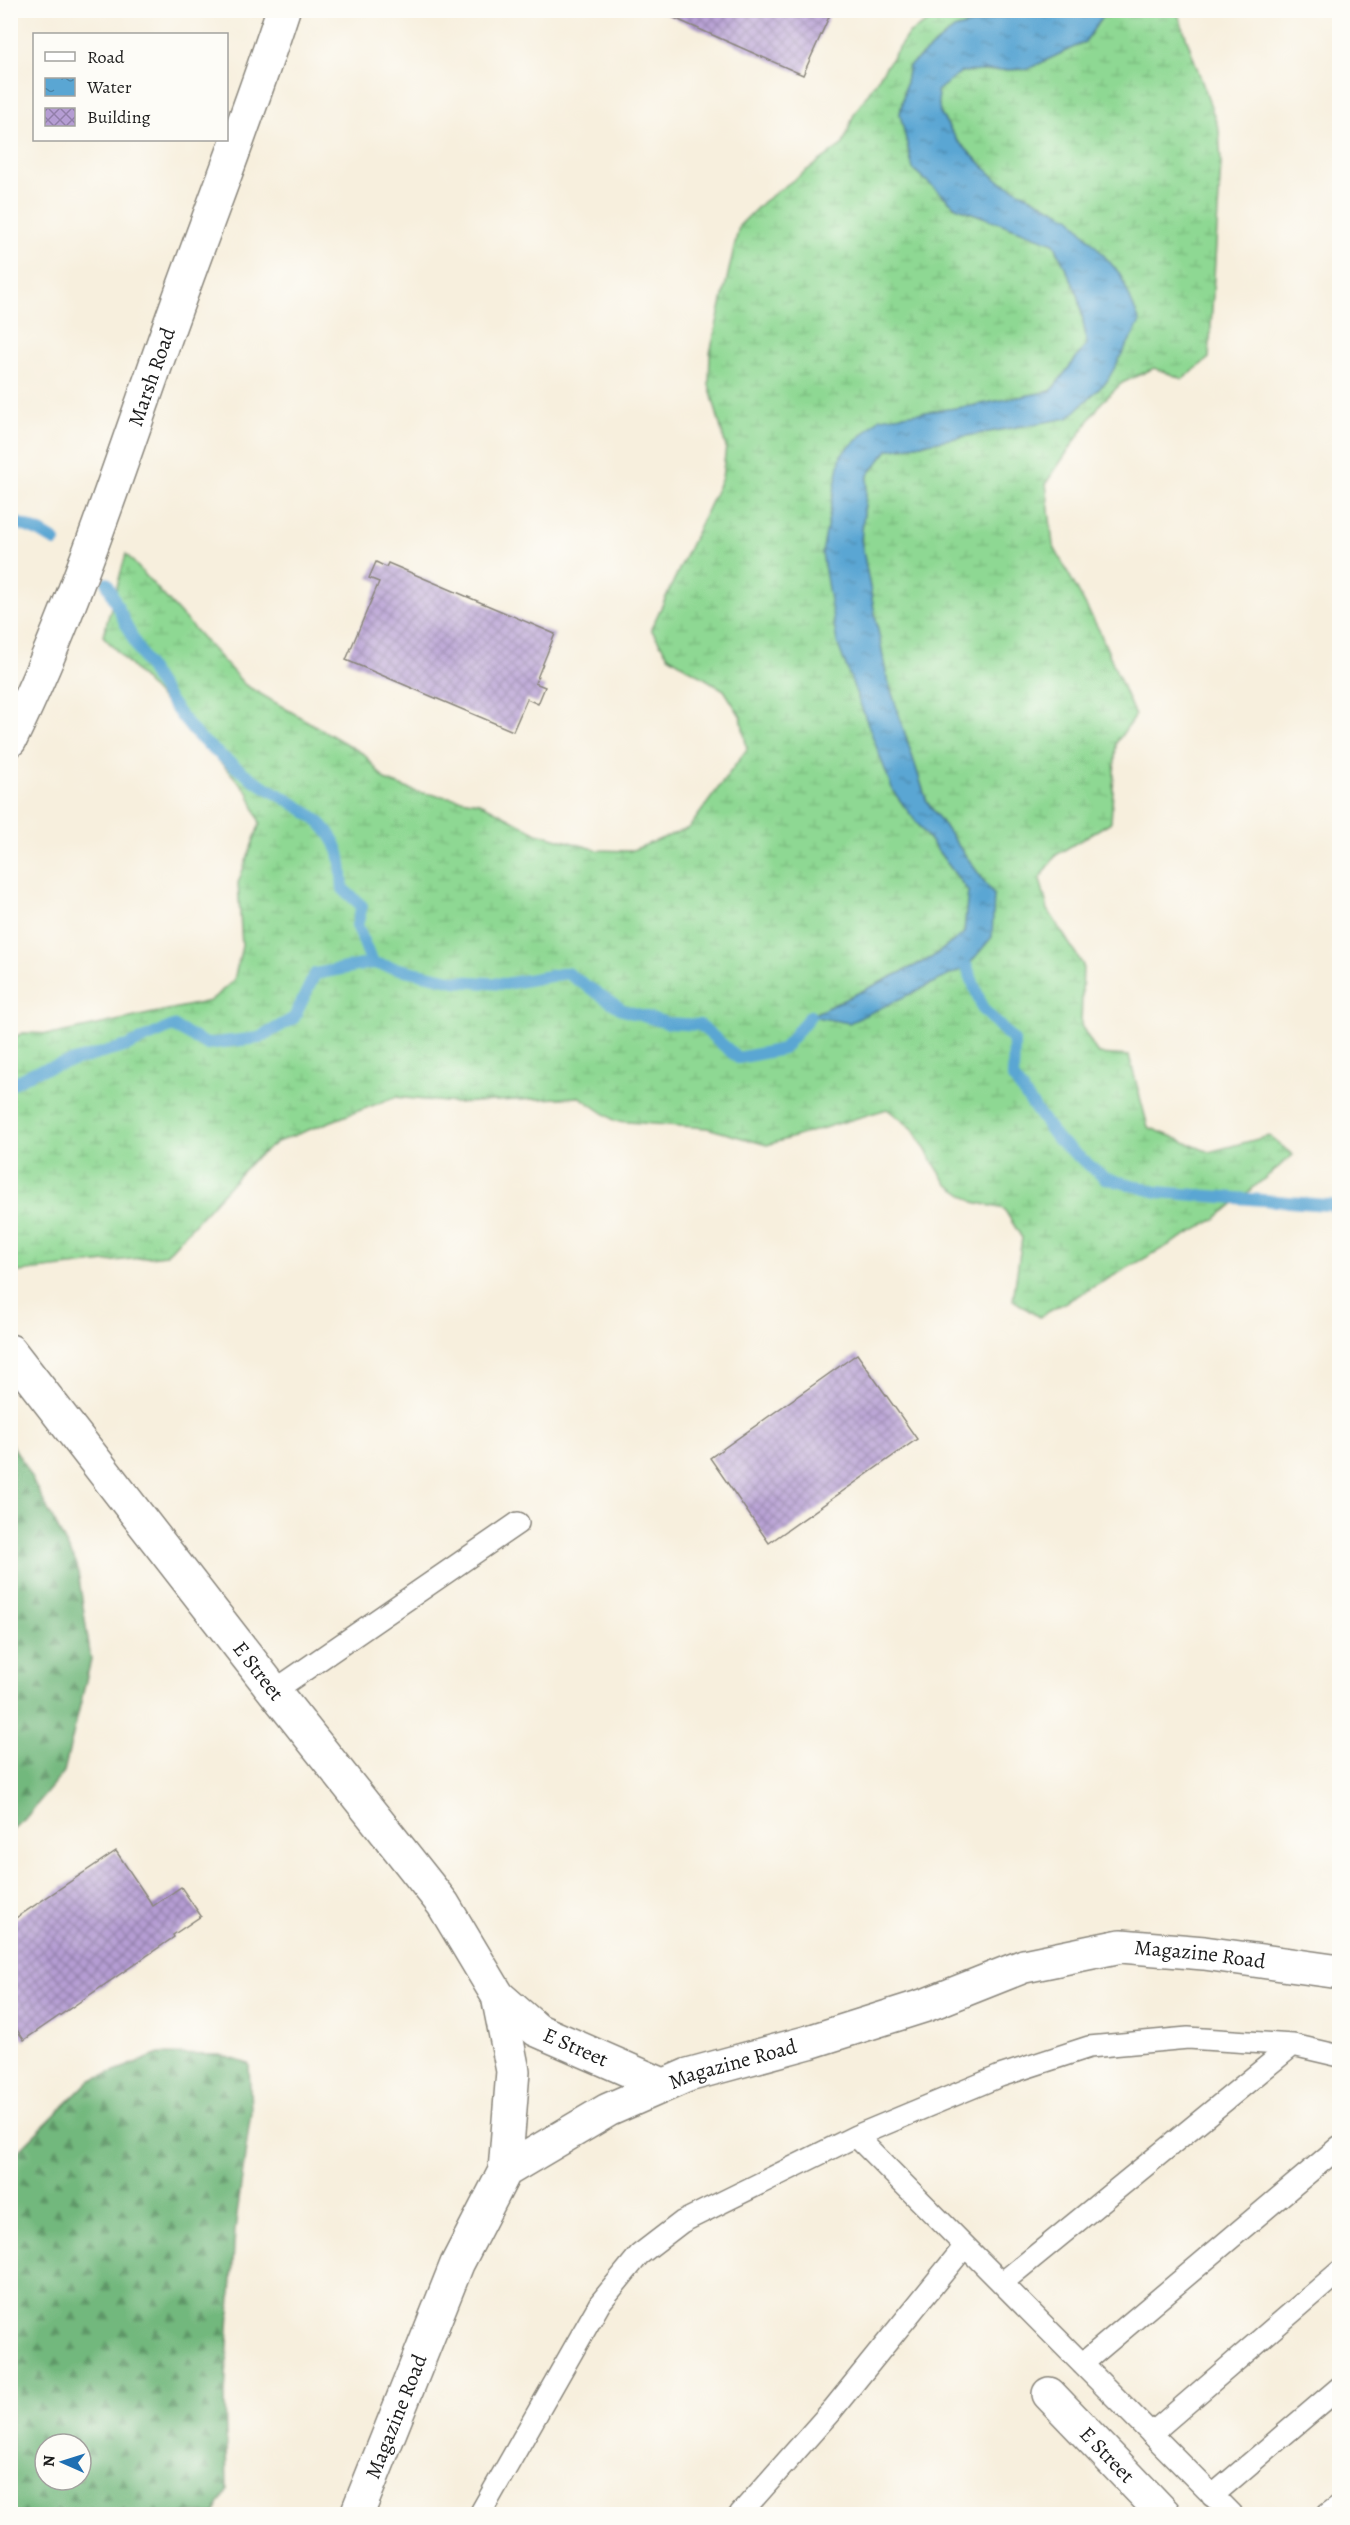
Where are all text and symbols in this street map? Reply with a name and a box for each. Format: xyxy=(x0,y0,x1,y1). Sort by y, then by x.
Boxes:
legend xyxy=(33,33,228,141)
text: Road xyxy=(87,45,125,69)
text: Water xyxy=(86,75,132,99)
text: Building xyxy=(87,105,151,129)
street label: Marsh Road xyxy=(121,323,182,430)
street label: E Street xyxy=(226,1635,290,1707)
street label: Magazine Road xyxy=(1133,1933,1268,1976)
street label: E Street xyxy=(539,2020,613,2073)
street label: Magazine Road xyxy=(664,2032,800,2096)
street label: Magazine Road xyxy=(359,2349,434,2483)
street label: E Street xyxy=(1073,2420,1141,2489)
north arrow xyxy=(33,2432,93,2492)
text: N xyxy=(38,2455,60,2468)

